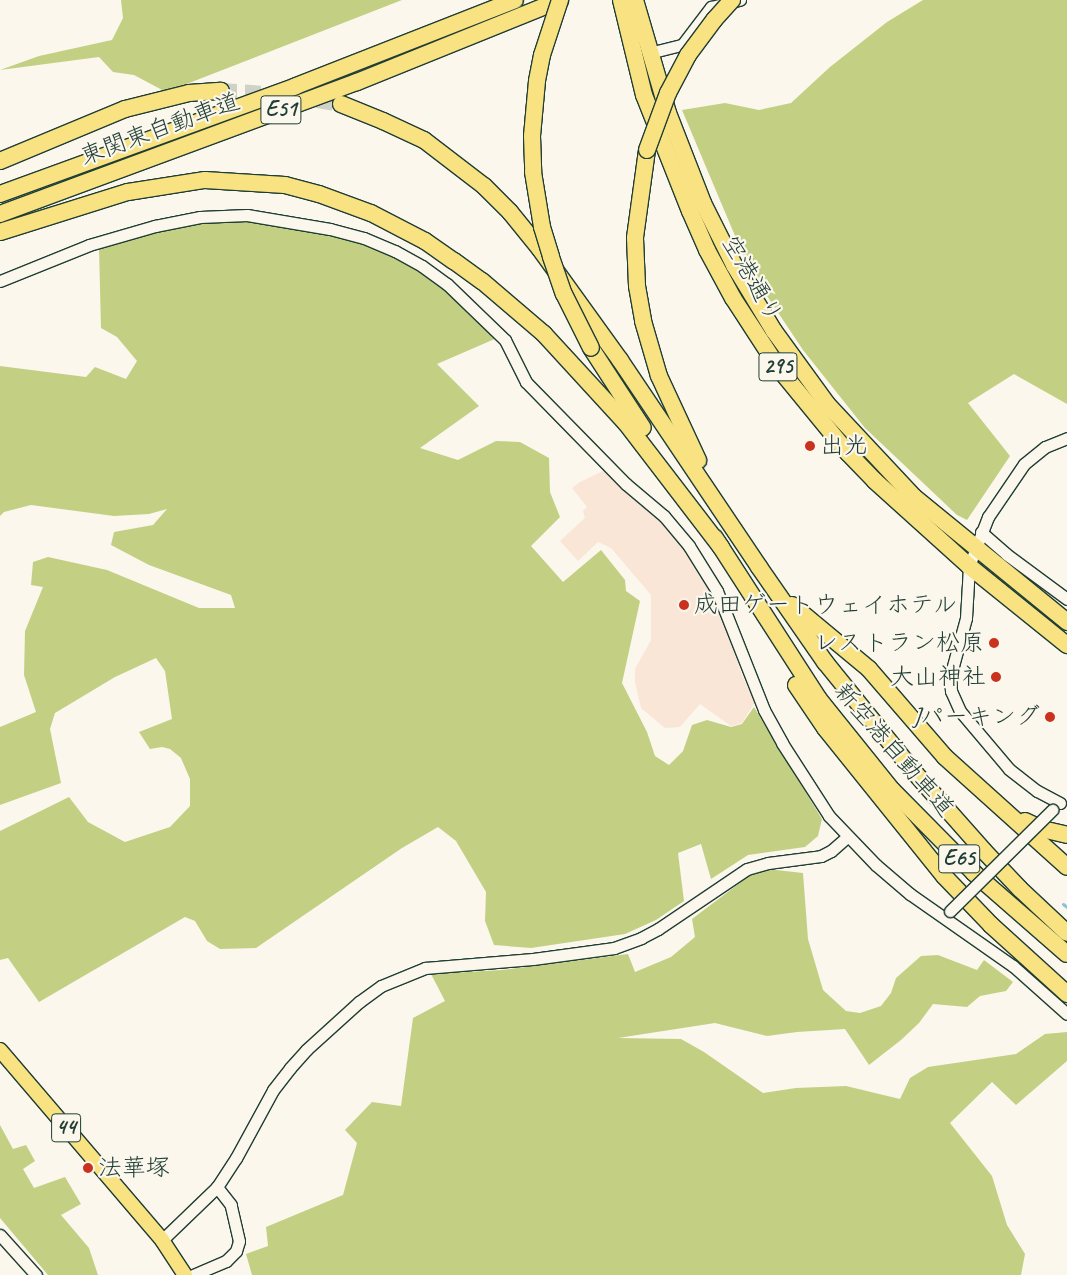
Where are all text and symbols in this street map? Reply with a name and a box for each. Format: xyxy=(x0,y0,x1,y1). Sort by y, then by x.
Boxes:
street label: 東関東自動車道 xyxy=(76,87,244,171)
road number: E51 xyxy=(260,90,302,130)
street label: 空港通り xyxy=(716,230,788,328)
road number: 295 xyxy=(758,348,798,387)
place label: 出光 xyxy=(820,432,868,460)
marker: 出光 xyxy=(804,440,816,452)
place label: 成田ゲートウェイホテル xyxy=(694,591,958,619)
marker: 成田ゲートウェイホテル xyxy=(678,599,690,611)
place label: レストラン松原 xyxy=(816,629,984,657)
marker: レストラン松原 xyxy=(988,637,1000,649)
place label: 大山神社 xyxy=(890,663,986,691)
marker: 大山神社 xyxy=(990,671,1002,683)
street label: 新空港自動車道 xyxy=(828,677,960,823)
place label: Jパーキング xyxy=(913,703,1040,731)
marker: Jパーキング xyxy=(1044,711,1056,723)
road number: E65 xyxy=(938,840,980,879)
road number: 44 xyxy=(51,1108,81,1148)
place label: 法華塚 xyxy=(98,1154,170,1182)
marker: 法華塚 xyxy=(82,1162,94,1174)

